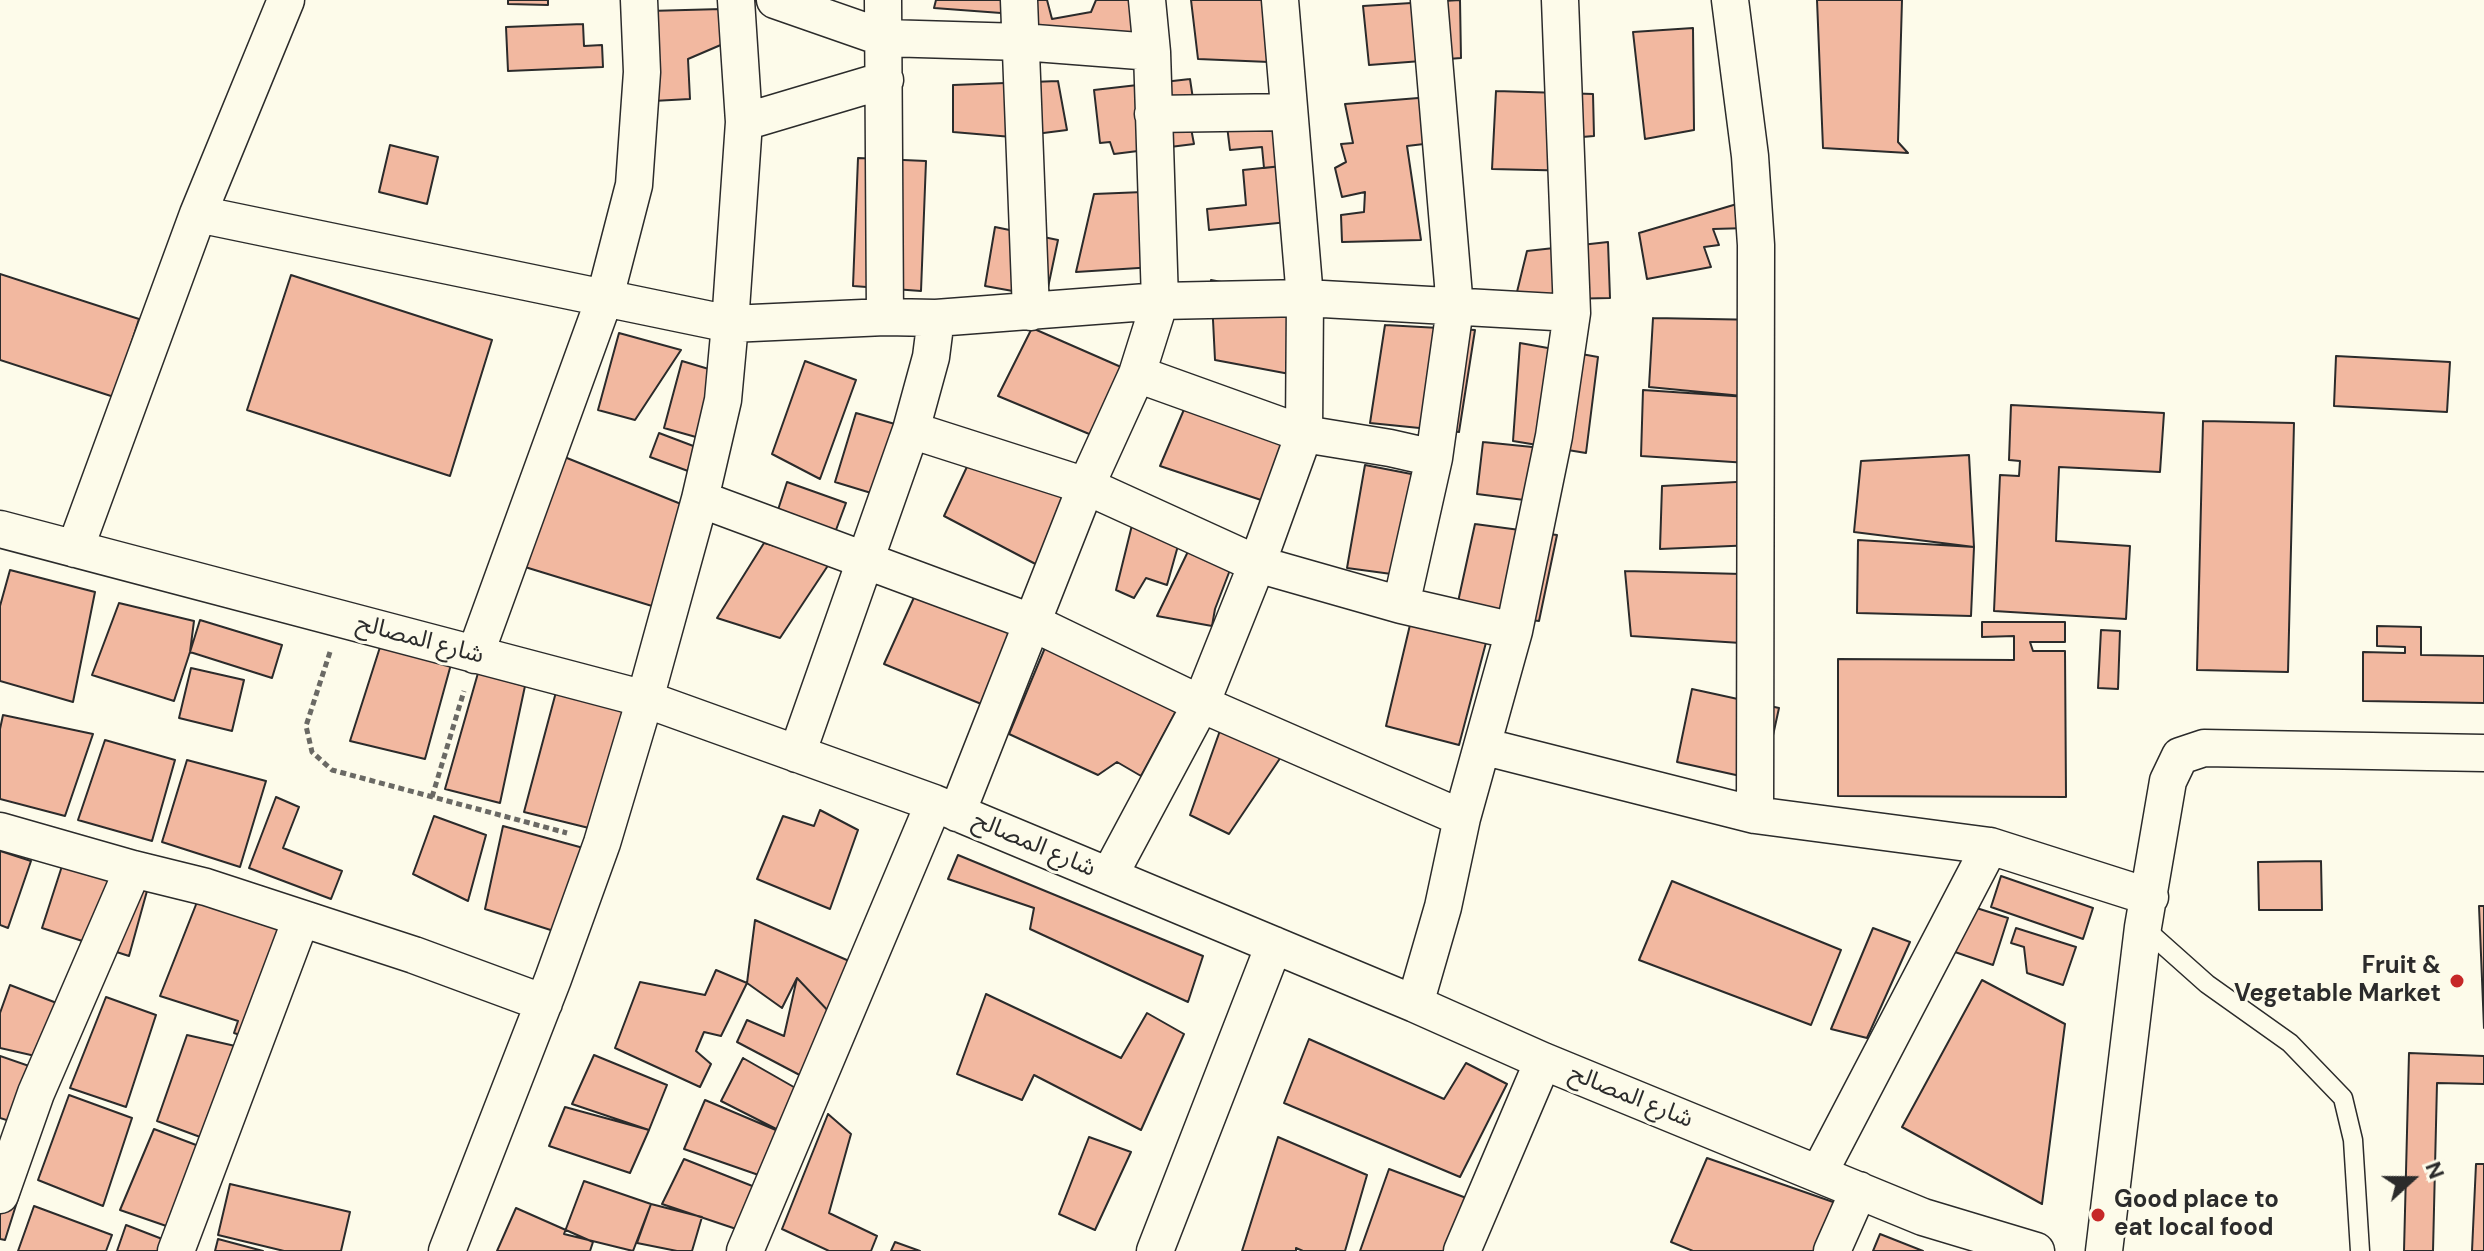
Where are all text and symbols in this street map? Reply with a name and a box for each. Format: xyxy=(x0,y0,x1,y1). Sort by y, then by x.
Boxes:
street label: شارع المصالح xyxy=(353,609,487,671)
street label: شارع المصالح xyxy=(968,806,1100,884)
place label: Fruit & Vegetable Market xyxy=(2234,953,2441,1009)
marker: Fruit & Vegetable Market xyxy=(2448,972,2466,990)
street label: شارع المصالح xyxy=(1565,1059,1697,1135)
north arrow xyxy=(2372,1139,2452,1219)
text: N xyxy=(2418,1158,2451,1183)
place label: Good place to eat local food xyxy=(2114,1187,2279,1243)
marker: Good place to eat local food xyxy=(2089,1206,2107,1224)

